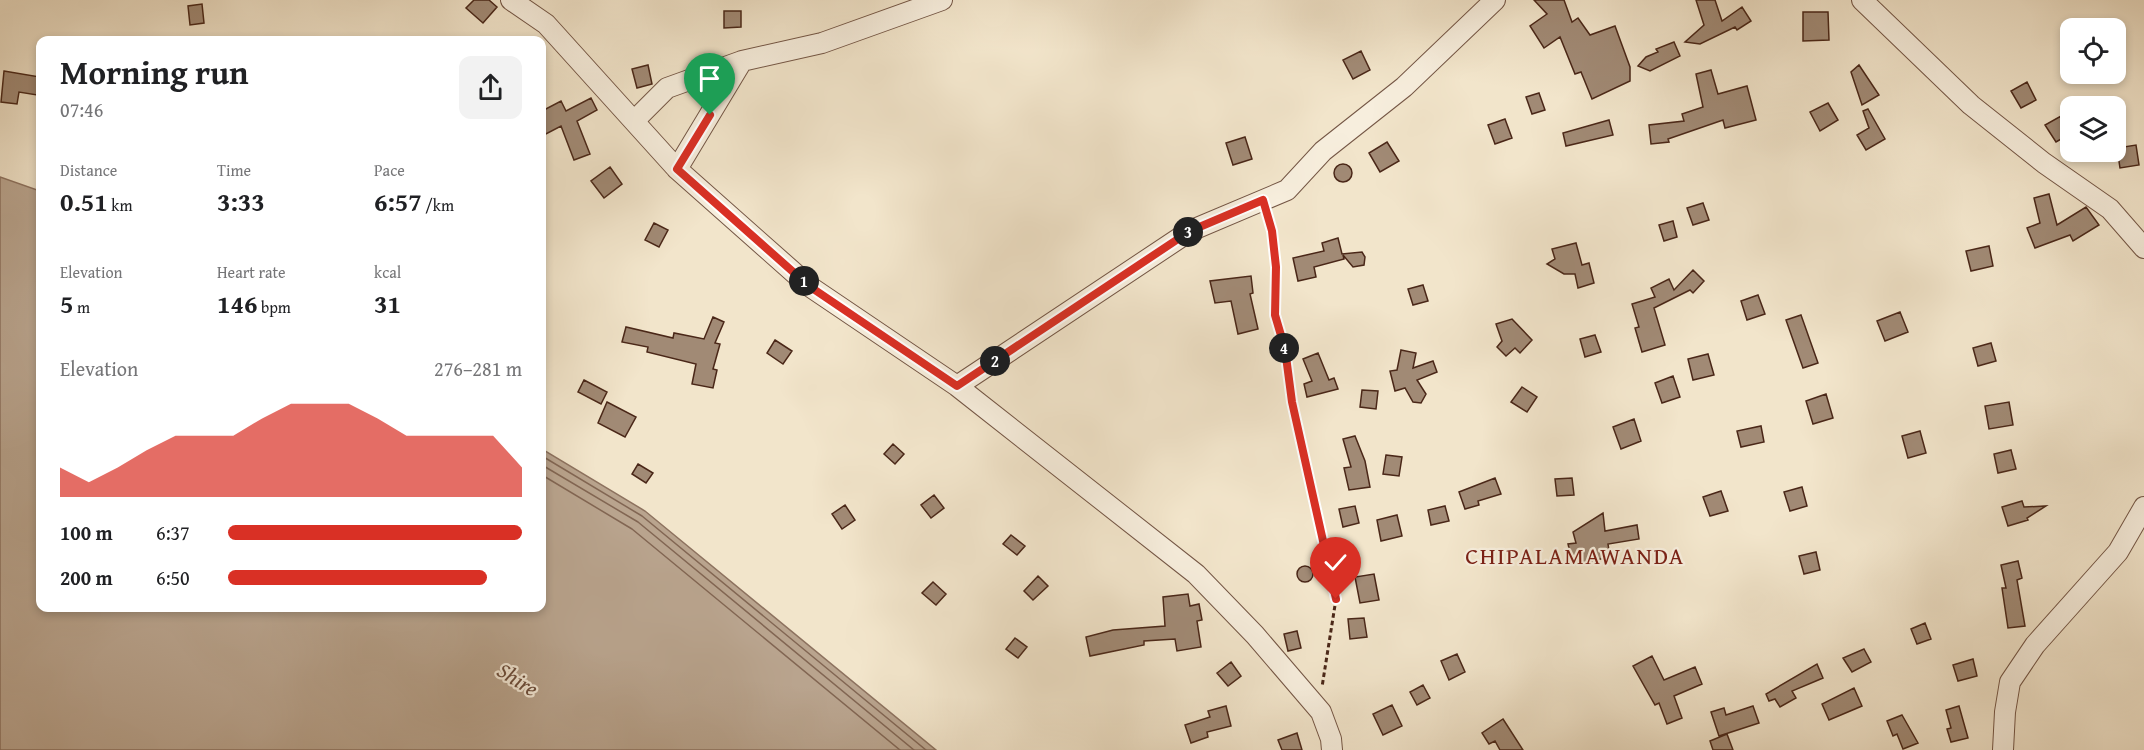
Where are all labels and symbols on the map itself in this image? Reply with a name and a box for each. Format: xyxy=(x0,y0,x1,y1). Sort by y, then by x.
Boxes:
pin xyxy=(684,53,735,115)
pin: 3 xyxy=(1173,217,1203,247)
pin: 1 xyxy=(789,266,819,296)
pin: 4 xyxy=(1269,333,1299,363)
pin: 2 xyxy=(980,346,1010,376)
pin xyxy=(1310,537,1361,599)
district label: CHIPALAMAWANDA xyxy=(1465,538,1685,573)
water label: Shire xyxy=(491,654,545,704)

